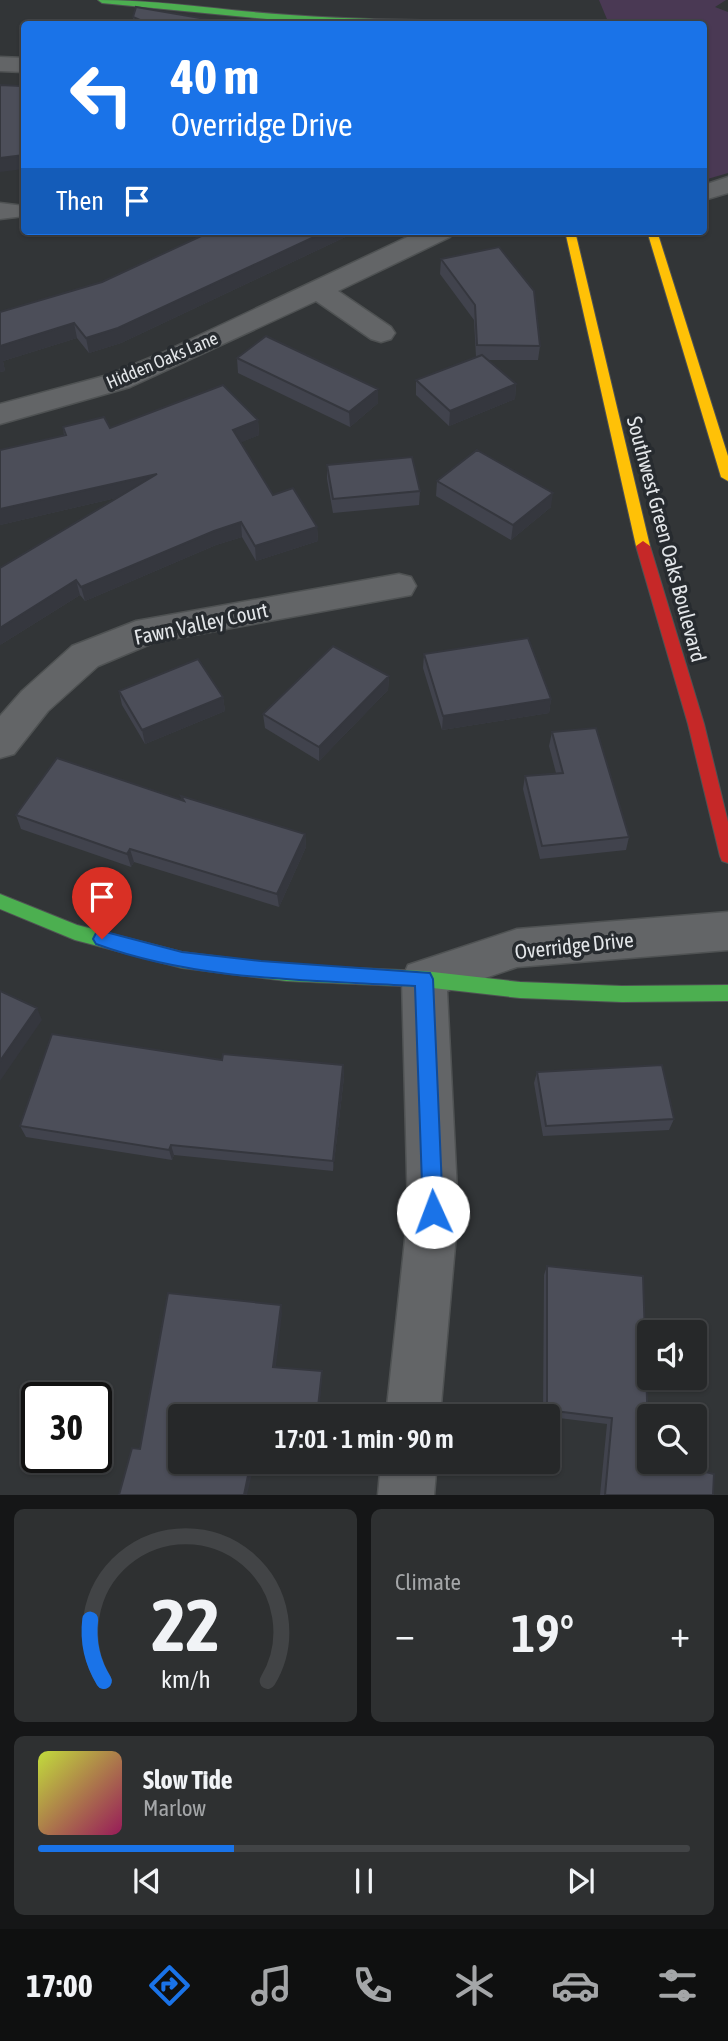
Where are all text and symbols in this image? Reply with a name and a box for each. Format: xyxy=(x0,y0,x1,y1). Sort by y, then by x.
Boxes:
text: 40 m xyxy=(171,48,259,104)
icon: left xyxy=(56,49,147,140)
text: Overridge Drive xyxy=(171,106,353,143)
icon: arrive xyxy=(118,182,156,220)
text: Then xyxy=(56,186,104,216)
street label: Hidden Oaks Lane xyxy=(103,327,221,393)
street label: Southwest Green Oaks Boulevard xyxy=(623,414,711,664)
street label: Fawn Valley Court xyxy=(132,597,270,649)
pin xyxy=(72,867,132,939)
icon: arrive xyxy=(83,878,121,916)
street label: Overridge Drive xyxy=(513,927,635,963)
position arrow xyxy=(396,1175,470,1249)
map controls xyxy=(637,1320,707,1474)
button: sound xyxy=(637,1320,707,1390)
speed limit sign: 30 xyxy=(21,1382,112,1473)
button: search xyxy=(637,1404,707,1474)
text: 17:01 · 1 min · 90 m xyxy=(274,1424,454,1454)
text: Climate xyxy=(395,1569,461,1595)
text: 22 xyxy=(151,1584,220,1667)
text: 19° xyxy=(511,1603,574,1663)
text: − xyxy=(395,1612,415,1655)
text: + xyxy=(670,1612,690,1655)
text: km/h xyxy=(161,1665,210,1693)
text: Slow Tide xyxy=(143,1765,233,1795)
text: Marlow xyxy=(143,1795,206,1821)
icon: previous xyxy=(128,1862,166,1900)
icon: pause xyxy=(345,1862,383,1900)
icon: next xyxy=(562,1862,600,1900)
icon: directions xyxy=(145,1961,194,2010)
icon: music xyxy=(247,1961,296,2010)
icon: phone xyxy=(348,1961,397,2010)
icon: climate xyxy=(450,1961,499,2010)
icon: car xyxy=(551,1961,600,2010)
icon: filters xyxy=(653,1961,702,2010)
text: 17:00 xyxy=(26,1967,93,2004)

